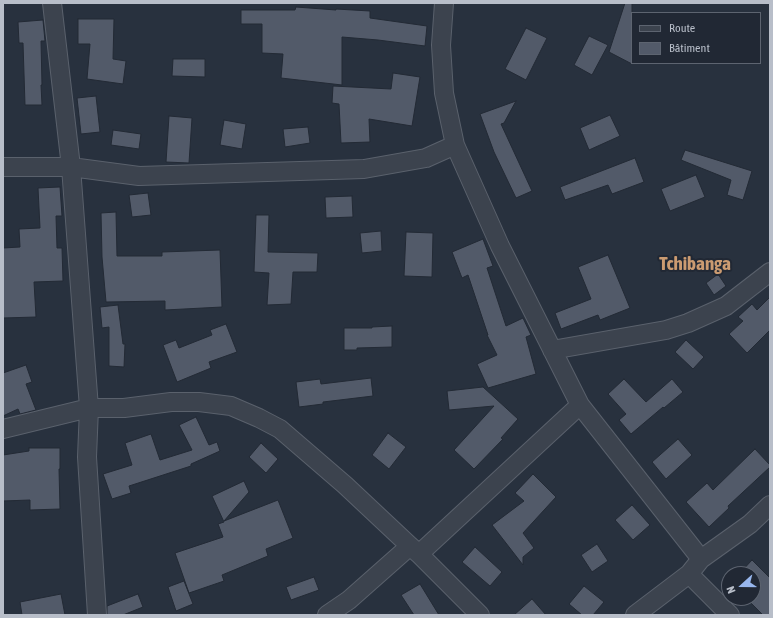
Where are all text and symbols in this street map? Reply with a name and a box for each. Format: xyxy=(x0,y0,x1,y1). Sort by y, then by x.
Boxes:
legend xyxy=(631,12,761,64)
text: Route xyxy=(669,21,695,35)
text: Bâtiment xyxy=(669,41,710,55)
district label: Tchibanga xyxy=(659,253,731,275)
north arrow xyxy=(721,566,761,606)
text: N xyxy=(724,585,737,595)

